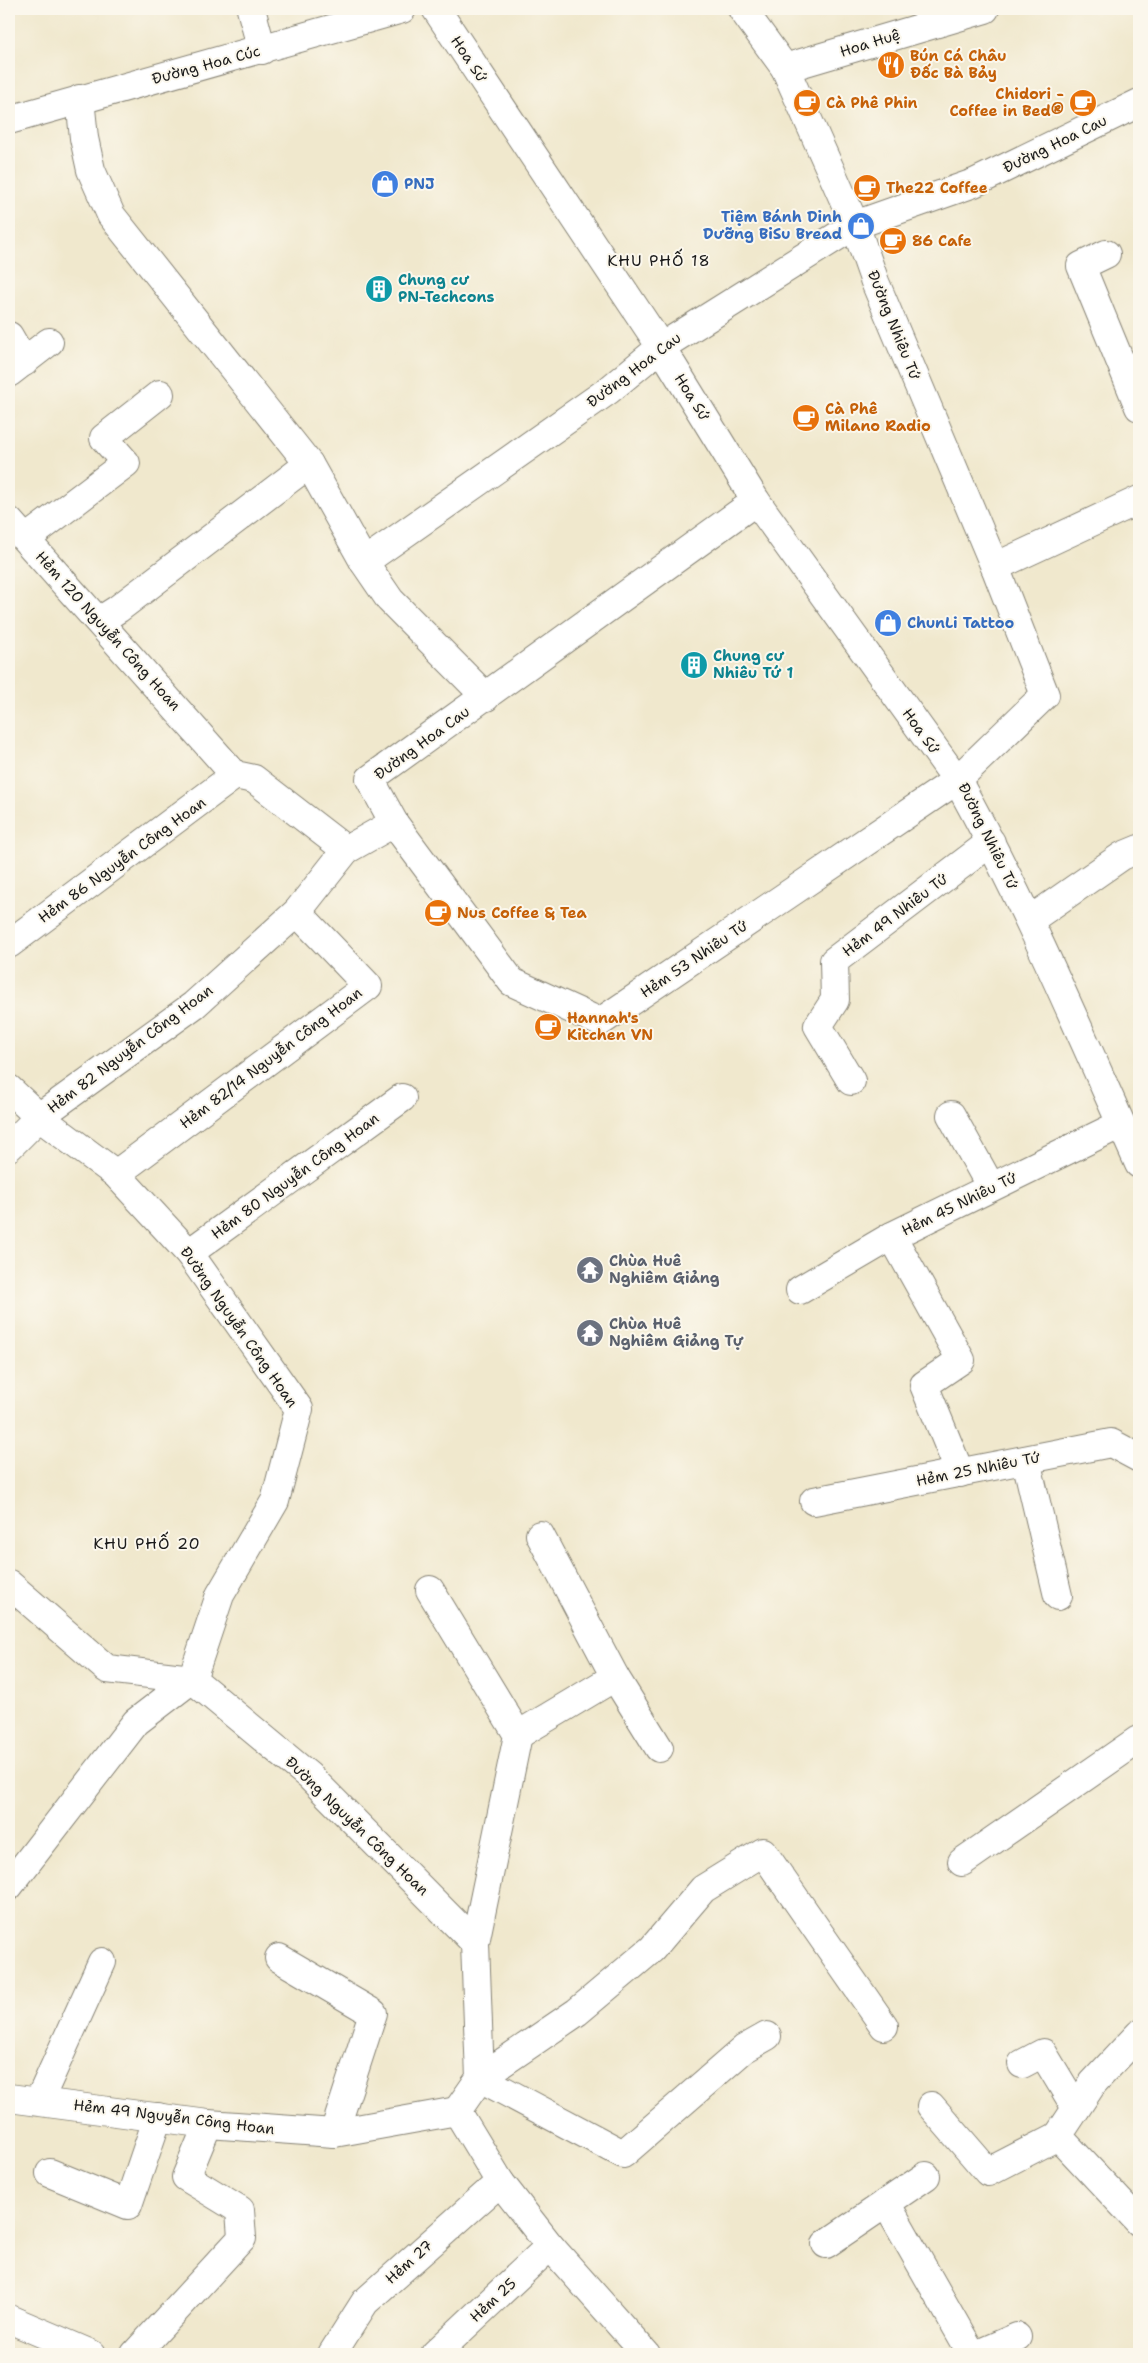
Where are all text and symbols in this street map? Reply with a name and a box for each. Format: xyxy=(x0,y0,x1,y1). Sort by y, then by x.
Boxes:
street label: Hoa Huệ xyxy=(837,24,903,62)
street label: Hoa Sứ xyxy=(446,32,492,86)
street label: Đường Hoa Cúc xyxy=(150,41,262,89)
place label: Bún Cá Châu Đốc Bà Bảy xyxy=(910,46,1007,83)
restaurant icon: Bún Cá Châu Đốc Bà Bảy xyxy=(876,50,906,80)
place label: Chidori - Coffee in Bed® xyxy=(950,84,1064,121)
cafe icon: Cà Phê Phin xyxy=(792,88,822,118)
cafe icon: Chidori - Coffee in Bed® xyxy=(1068,88,1098,118)
place label: Cà Phê Phin xyxy=(826,93,918,113)
street label: Đường Hoa Cau xyxy=(1000,110,1110,178)
shop icon: PNJ xyxy=(370,169,400,199)
cafe icon: The22 Coffee xyxy=(852,173,882,203)
place label: PNJ xyxy=(404,174,435,194)
place label: The22 Coffee xyxy=(886,178,988,198)
place label: Tiệm Bánh Dinh Dưỡng BiSu Bread xyxy=(703,207,842,244)
shop icon: Tiệm Bánh Dinh Dưỡng BiSu Bread xyxy=(846,211,876,241)
cafe icon: 86 Cafe xyxy=(878,226,908,256)
place label: 86 Cafe xyxy=(912,231,972,251)
district label: KHU PHỐ 18 xyxy=(607,248,711,271)
street label: Đường Nhiêu Tứ xyxy=(863,267,925,383)
place label: Chung cư PN-Techcons xyxy=(398,270,494,307)
building icon: Chung cư PN-Techcons xyxy=(364,274,394,304)
street label: Đường Hoa Cau xyxy=(583,328,685,412)
street label: Hoa Sứ xyxy=(670,370,714,425)
place label: Cà Phê Milano Radio xyxy=(825,399,931,436)
cafe icon: Cà Phê Milano Radio xyxy=(791,403,821,433)
street label: Hẻm 120 Nguyễn Công Hoan xyxy=(31,547,185,715)
shop icon: ChunLi Tattoo xyxy=(873,608,903,638)
place label: ChunLi Tattoo xyxy=(907,613,1015,633)
place label: Chung cư Nhiêu Tứ 1 xyxy=(713,646,794,683)
building icon: Chung cư Nhiêu Tứ 1 xyxy=(679,650,709,680)
street label: Đường Hoa Cau xyxy=(370,702,474,784)
street label: Hoa Sứ xyxy=(898,704,945,758)
street label: Đường Nhiêu Tứ xyxy=(954,779,1023,893)
street label: Hẻm 86 Nguyễn Công Hoan xyxy=(34,792,210,928)
street label: Hẻm 49 Nhiêu Tứ xyxy=(838,869,952,961)
cafe icon: Nus Coffee & Tea xyxy=(423,898,453,928)
place label: Nus Coffee & Tea xyxy=(457,903,588,923)
street label: Hẻm 53 Nhiêu Tứ xyxy=(636,915,752,1002)
street label: Hẻm 82 Nguyễn Công Hoan xyxy=(43,980,217,1118)
street label: Hẻm 82/14 Nguyễn Công Hoan xyxy=(176,983,366,1133)
place label: Hannah's Kitchen VN xyxy=(567,1008,653,1045)
cafe icon: Hannah's Kitchen VN xyxy=(533,1012,563,1042)
street label: Hẻm 80 Nguyễn Công Hoan xyxy=(207,1108,383,1244)
street label: Hẻm 45 Nhiêu Tứ xyxy=(898,1167,1020,1241)
street label: Đường Nguyễn Công Hoan xyxy=(176,1243,302,1411)
place label: Chùa Huê Nghiêm Giảng xyxy=(609,1251,720,1288)
temple icon: Chùa Huê Nghiêm Giảng xyxy=(575,1255,605,1285)
place label: Chùa Huê Nghiêm Giảng Tự xyxy=(609,1314,744,1351)
temple icon: Chùa Huê Nghiêm Giảng Tự xyxy=(575,1318,605,1348)
street label: Hẻm 25 Nhiêu Tứ xyxy=(914,1447,1042,1491)
district label: KHU PHỐ 20 xyxy=(93,1531,201,1554)
street label: Đường Nguyễn Công Hoan xyxy=(281,1752,433,1900)
street label: Hẻm 49 Nguyễn Công Hoan xyxy=(72,2095,276,2139)
street label: Hẻm 27 xyxy=(381,2235,437,2289)
street label: Hẻm 25 xyxy=(465,2273,521,2327)

